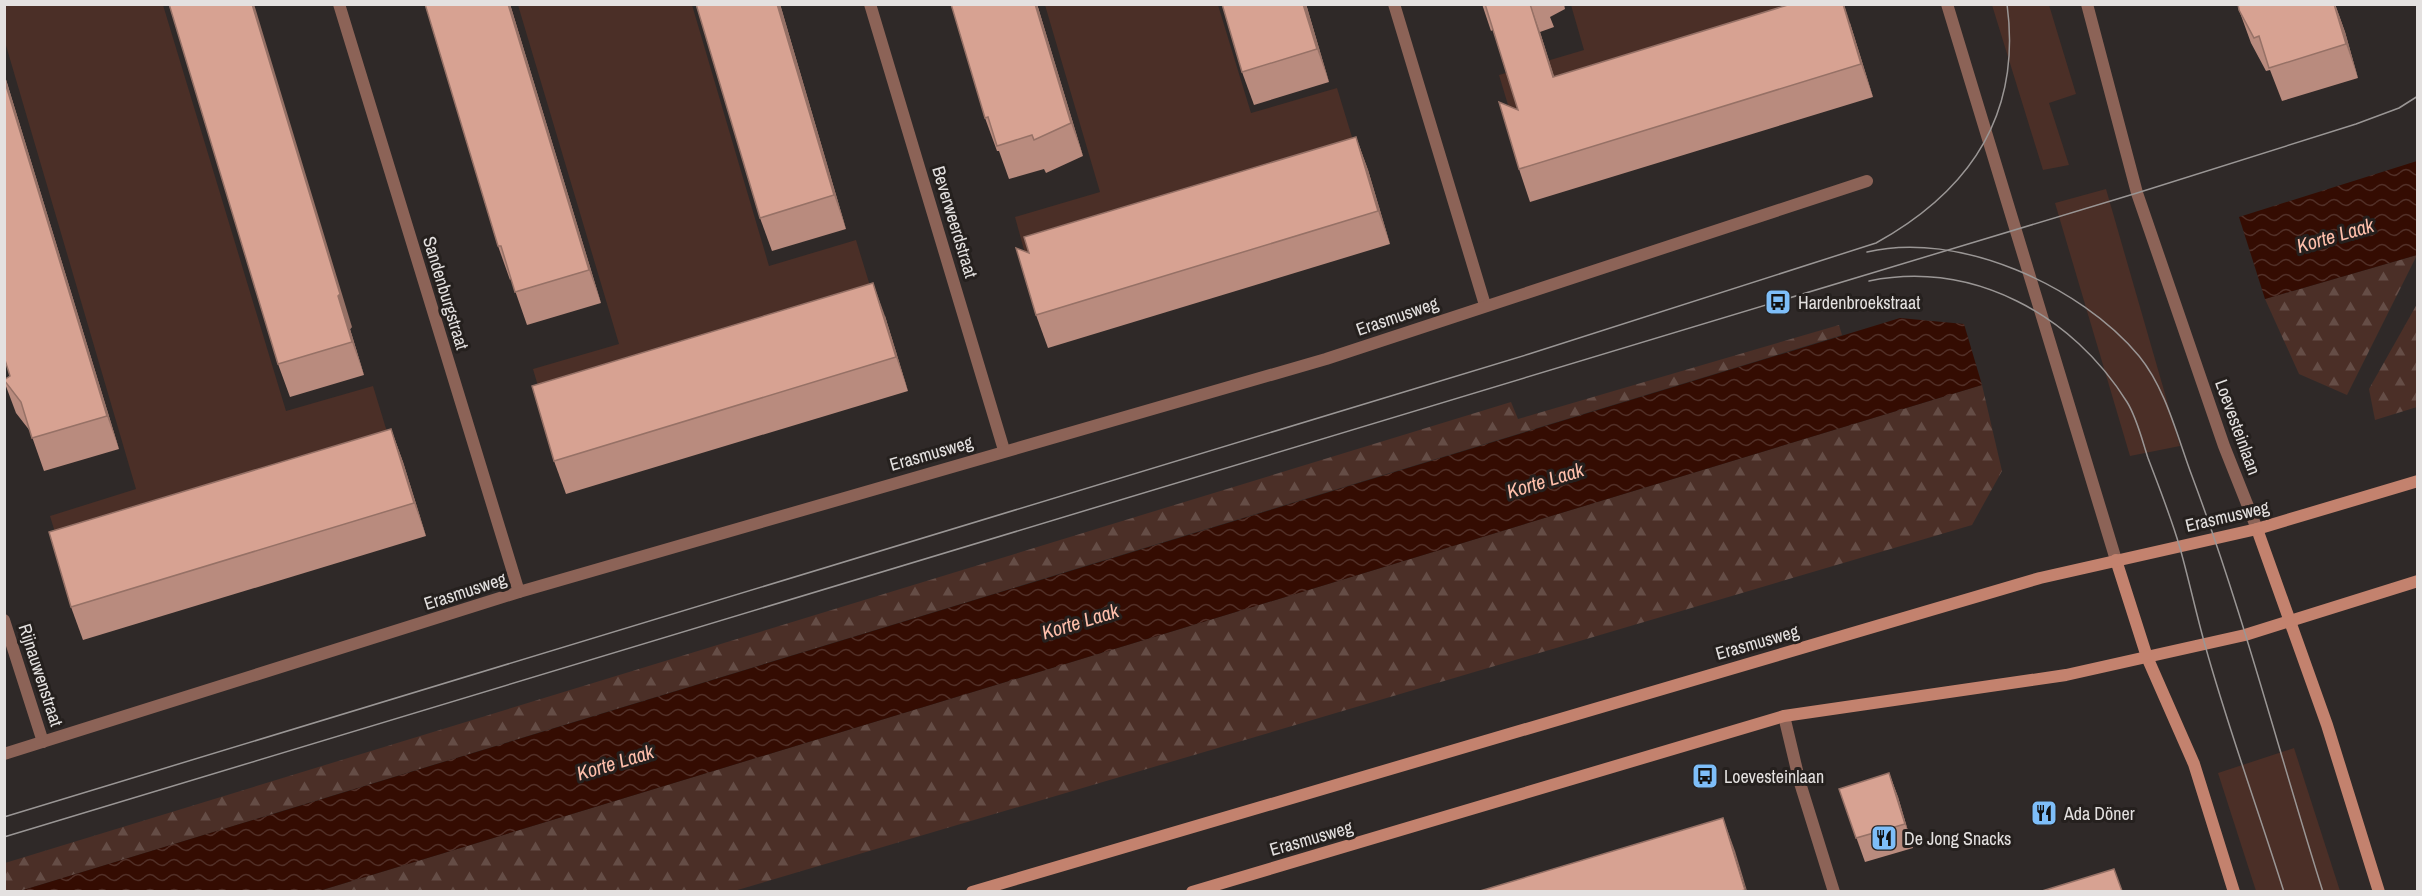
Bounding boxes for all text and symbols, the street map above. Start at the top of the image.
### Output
street label: Beverweerdstraat [926,163,984,281]
water label: Korte Laak [2293,211,2378,259]
street label: Sandenburgstraat [417,233,475,353]
bus stop icon: Hardenbroekstraat [1763,287,1793,317]
street label: Erasmusweg [1353,290,1442,342]
place label: Hardenbroekstraat [1798,290,1920,315]
street label: Loevesteinlaan [2209,376,2267,478]
street label: Erasmusweg [887,429,976,477]
water label: Korte Laak [1503,455,1588,505]
street label: Erasmusweg [2183,494,2272,538]
street label: Erasmusweg [421,566,510,616]
water label: Korte Laak [1038,596,1123,646]
street label: Erasmusweg [1713,618,1802,666]
street label: Rijnauwenstraat [13,620,69,730]
water label: Korte Laak [573,737,658,787]
bus stop icon: Loevesteinlaan [1690,761,1720,791]
place label: Loevesteinlaan [1724,764,1824,789]
restaurant icon: Ada Döner [2029,798,2059,828]
place label: Ada Döner [2063,801,2135,826]
street label: Erasmusweg [1267,814,1356,862]
restaurant icon: De Jong Snacks [1869,823,1899,853]
place label: De Jong Snacks [1904,826,2011,851]

